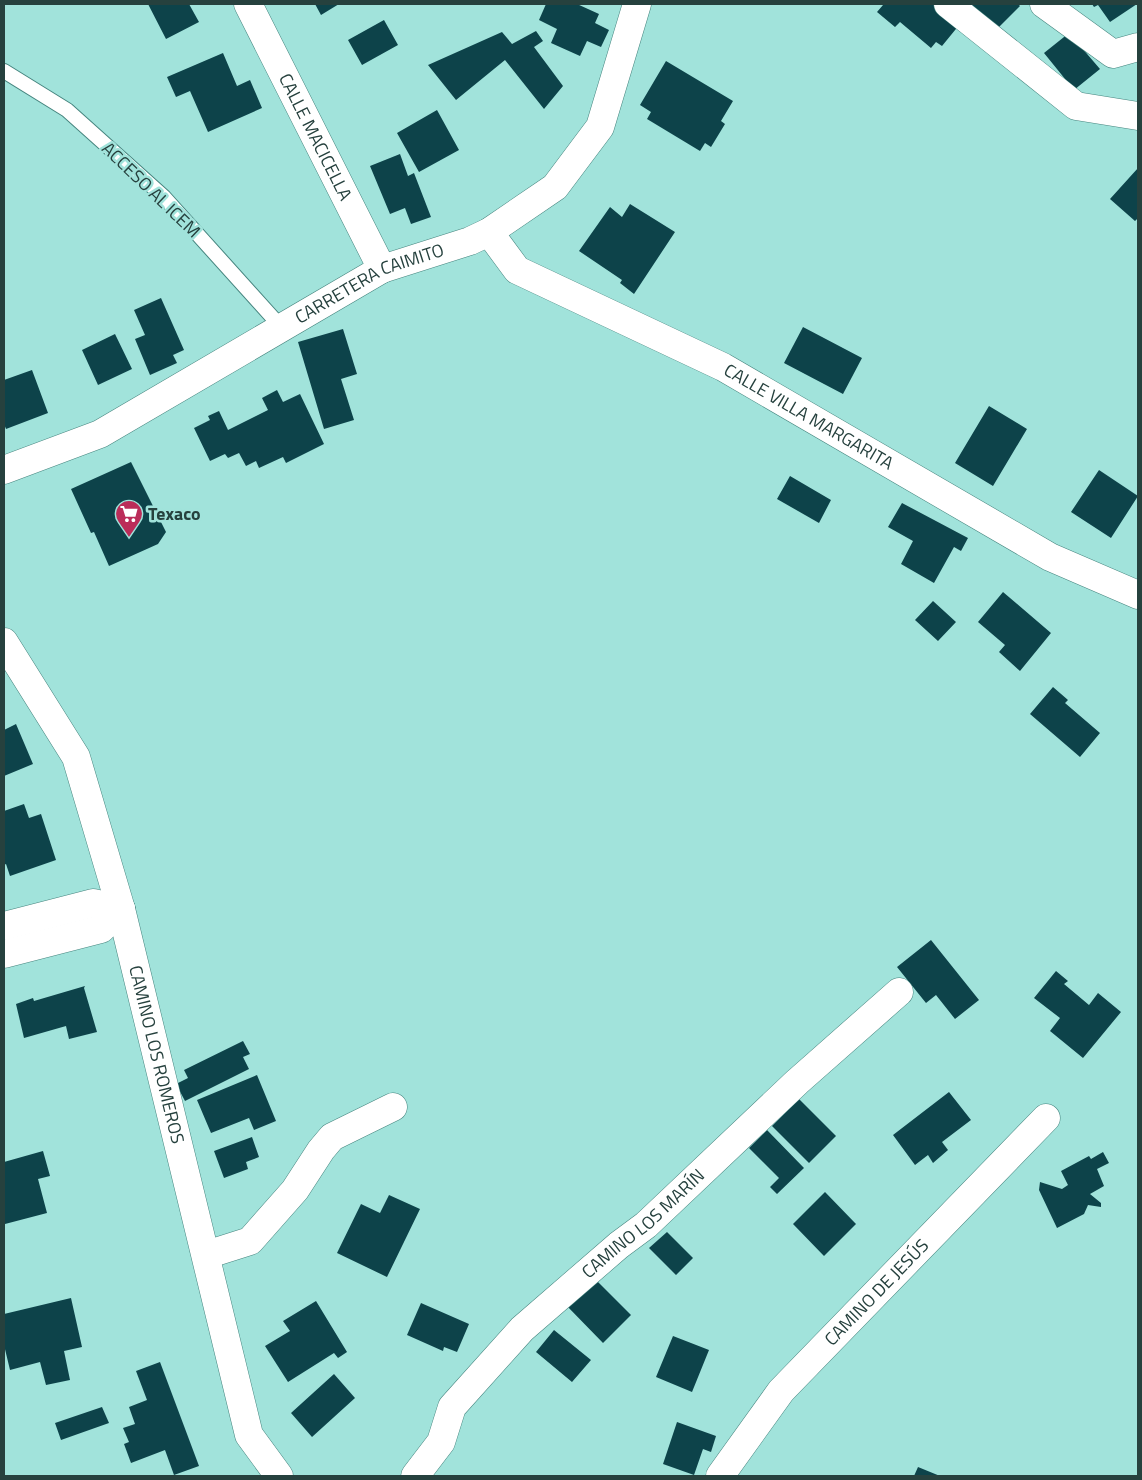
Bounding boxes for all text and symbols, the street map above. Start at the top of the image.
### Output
street label: CALLE MACICELLA [272,68,359,205]
street label: ACCESO AL ICEM [96,135,207,244]
street label: CARRETERA CAIMITO [290,236,447,330]
street label: CALLE VILLA MARGARITA [719,356,899,476]
supermarket icon: Texaco [114,499,144,538]
place label: Texaco [148,500,201,527]
street label: CAMINO LOS ROMEROS [122,962,192,1146]
street label: CAMINO LOS MARÍN [576,1162,711,1285]
street label: CAMINO DE JESÚS [818,1232,935,1352]

